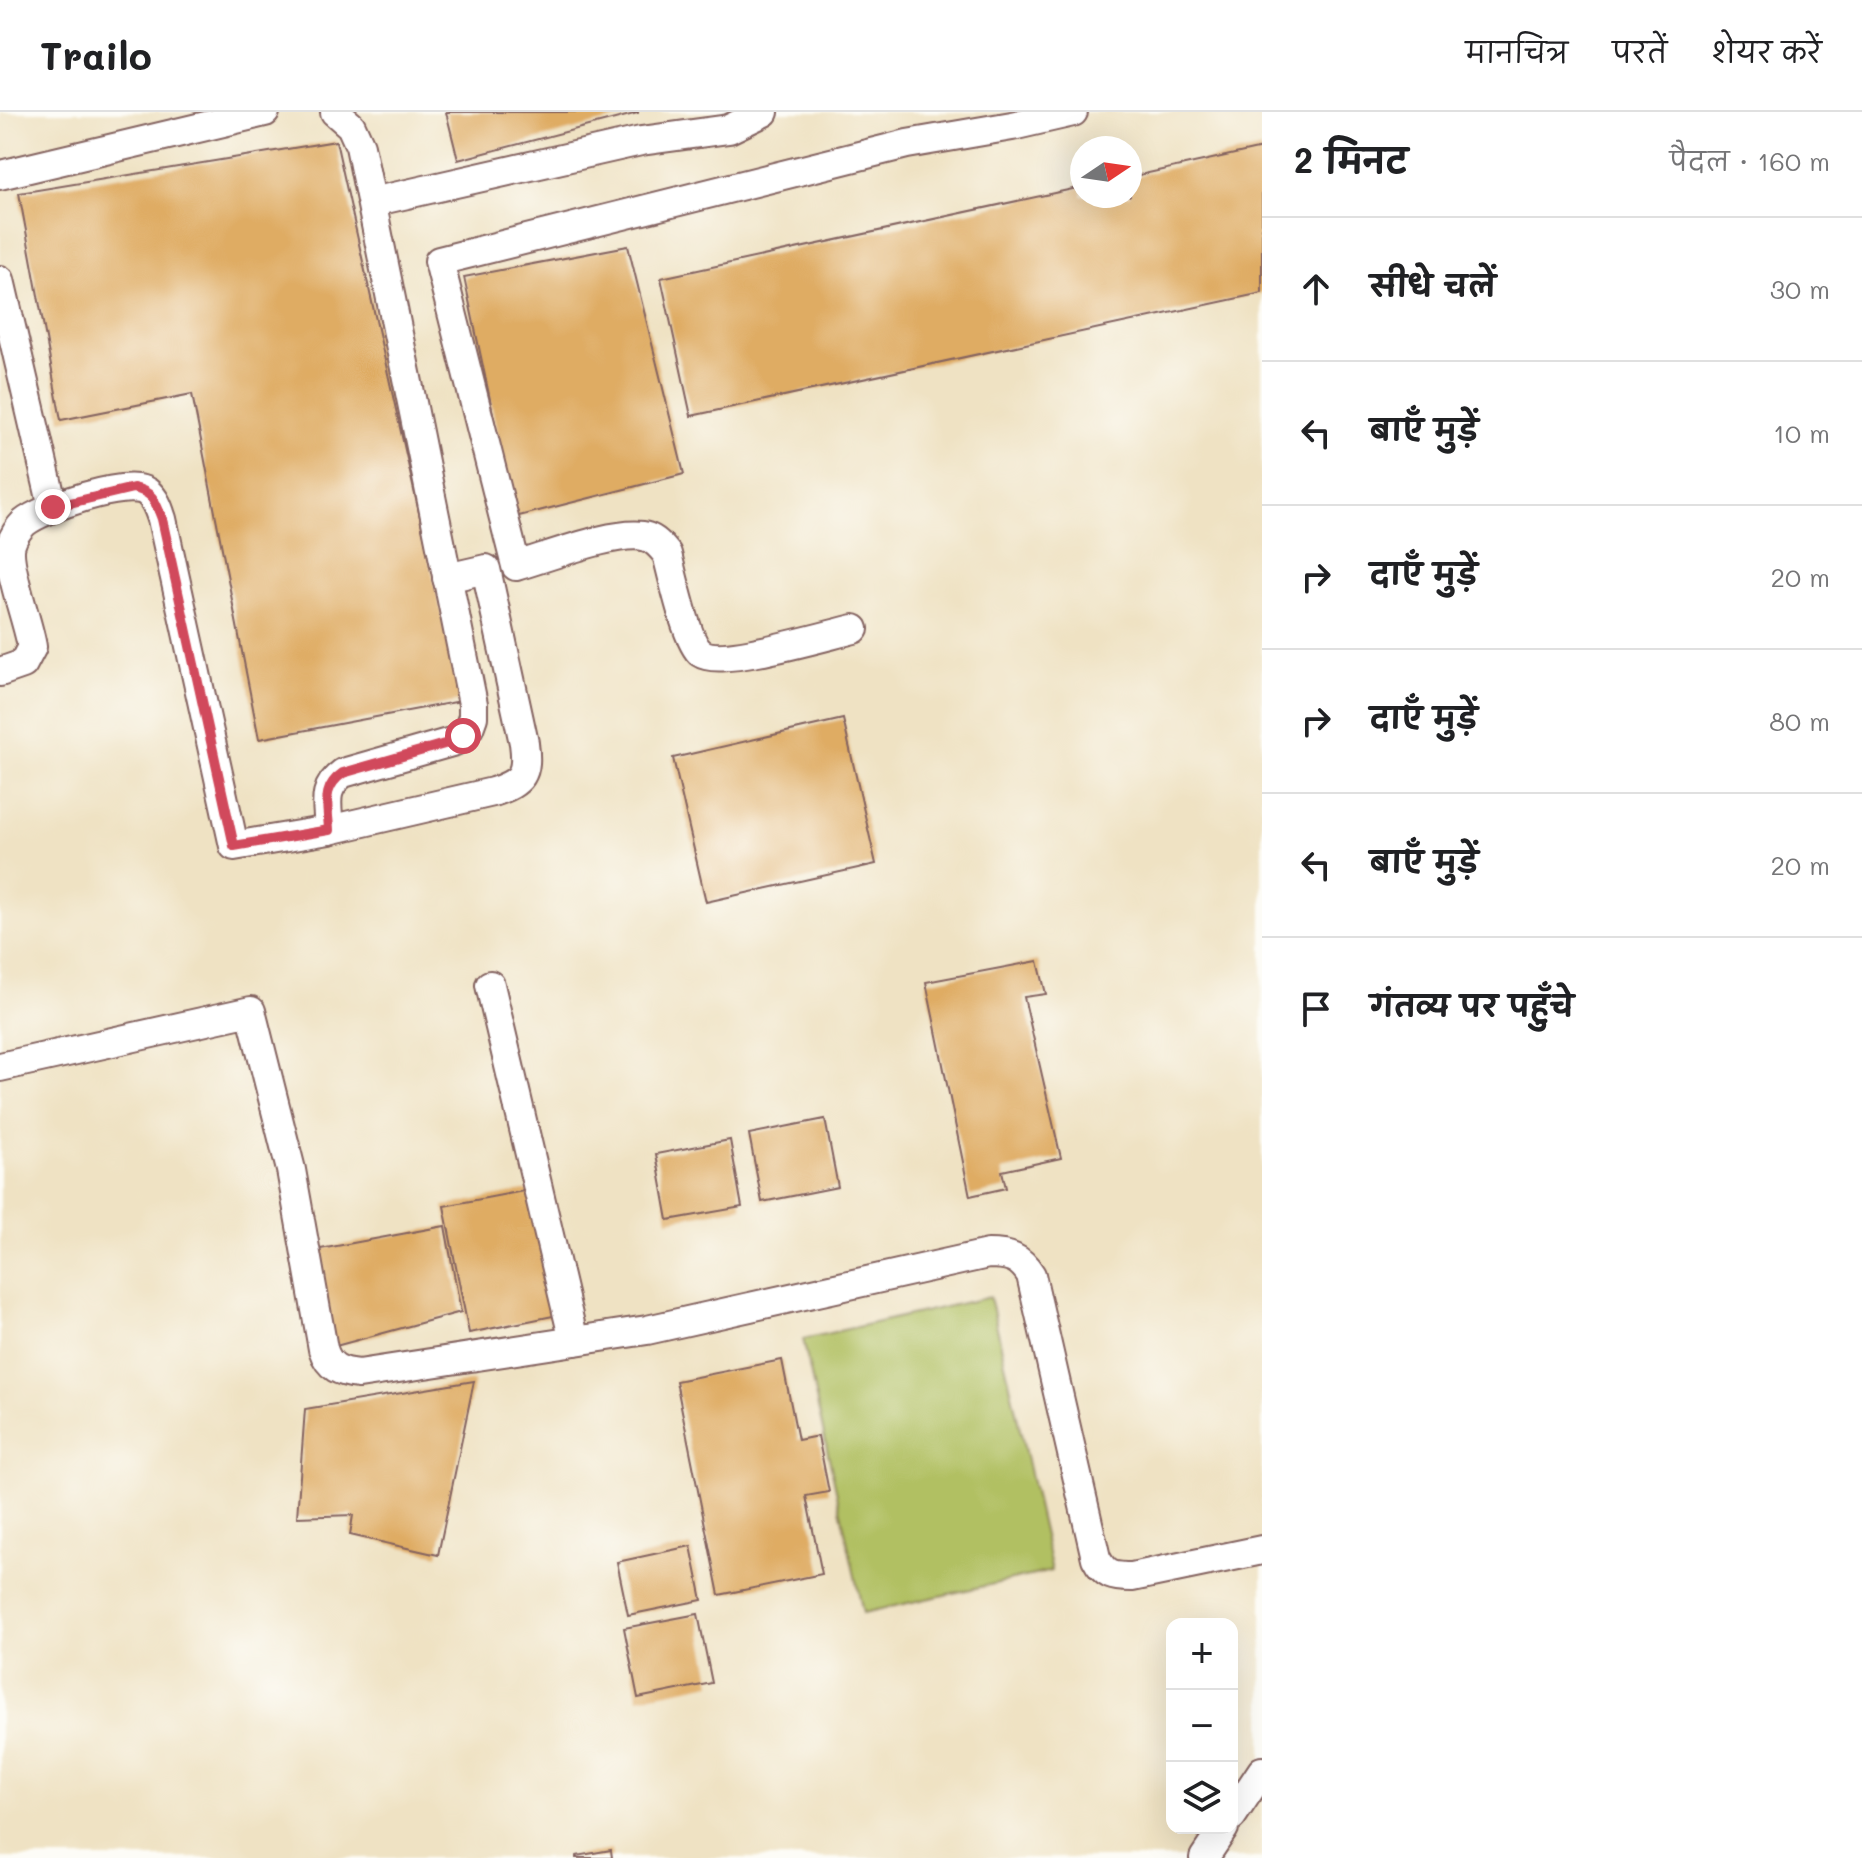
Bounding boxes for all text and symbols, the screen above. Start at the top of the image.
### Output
text: Trailo [40,30,152,80]
text: मानचित्र [1466,34,1568,70]
text: परतें [1612,34,1667,70]
text: शेयर करें [1711,34,1822,70]
north arrow [1070,136,1142,208]
text: 2 मिनट [1294,137,1408,182]
text: पैदल · 160 m [1669,144,1830,178]
text: सीधे चलें [1370,265,1496,305]
icon: ahead [1294,267,1338,311]
text: 30 m [1770,272,1830,306]
text: बाएँ मुड़ें [1370,409,1478,449]
icon: left [1294,411,1338,455]
text: 10 m [1773,416,1830,450]
route end [35,489,71,525]
text: दाएँ मुड़ें [1370,553,1478,593]
icon: right [1294,555,1338,599]
text: 20 m [1770,560,1830,594]
text: दाएँ मुड़ें [1370,697,1478,737]
icon: right [1294,699,1338,743]
text: 80 m [1769,704,1830,738]
route start [445,718,481,754]
text: बाएँ मुड़ें [1370,841,1478,881]
icon: left [1294,843,1338,887]
text: 20 m [1770,848,1830,882]
text: गंतव्य पर पहुँचे [1370,985,1574,1025]
icon: arrive [1294,987,1338,1031]
map controls [1166,1618,1238,1834]
button: + [1166,1618,1238,1690]
button: − [1166,1690,1238,1762]
button: layers [1166,1762,1238,1834]

